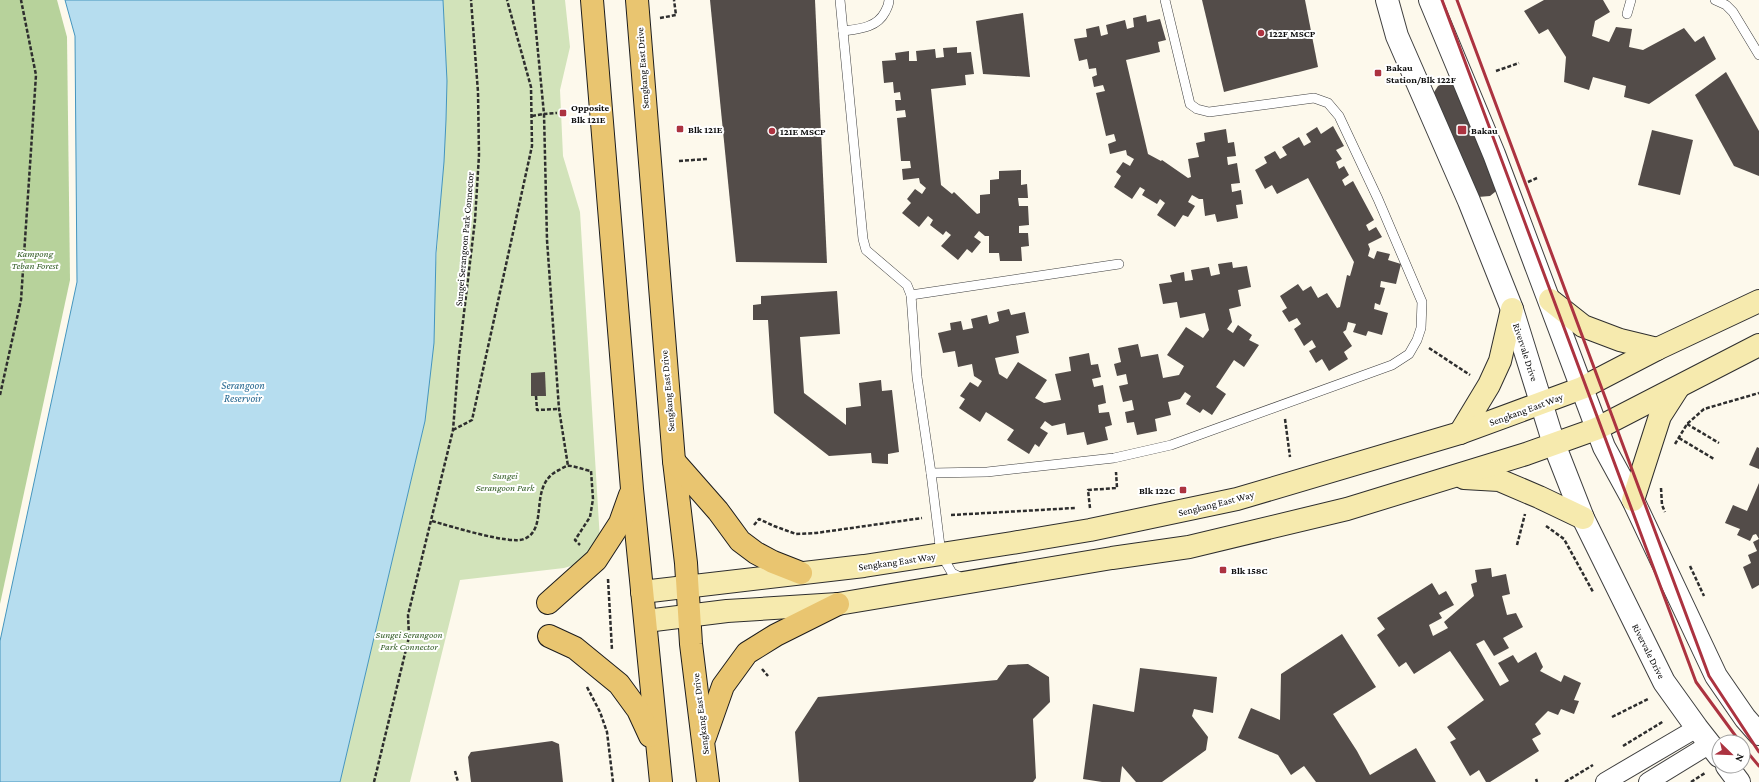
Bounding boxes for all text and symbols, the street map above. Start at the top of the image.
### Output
street label: Sengkang East Drive [634,26,651,109]
marker: 122F MSCP [1256,28,1266,38]
place label: 122F MSCP [1269,28,1316,39]
place label: Bakau Station/Blk 122F [1386,62,1457,85]
marker: Bakau Station/Blk 122F [1373,68,1383,78]
place label: Opposite Blk 121E [571,102,610,125]
marker: Opposite Blk 121E [558,108,568,118]
marker: Blk 121E [675,124,685,134]
place label: Blk 121E [688,124,723,135]
marker: Bakau [1456,124,1468,136]
place label: Bakau [1471,125,1498,136]
marker: 121E MSCP [767,126,777,136]
place label: 121E MSCP [780,126,826,137]
street label: Sungei Serangoon Park Connector [453,171,476,307]
park label: Kampong Teban Forest [11,248,60,271]
street label: Rivervale Drive [1511,322,1540,383]
street label: Sengkang East Drive [658,349,677,432]
water label: Serangoon Reservoir [221,379,265,404]
street label: Sengkang East Way [1488,391,1565,428]
park label: Sungei Serangoon Park [476,470,535,493]
place label: Blk 122C [1139,485,1175,496]
marker: Blk 122C [1178,485,1188,495]
street label: Sengkang East Way [1177,489,1256,518]
street label: Sengkang East Way [858,551,937,572]
marker: Blk 158C [1218,565,1228,575]
place label: Blk 158C [1231,565,1268,576]
street label: Rivervale Drive [1630,622,1667,681]
park label: Sungei Serangoon Park Connector [376,629,442,652]
street label: Sengkang East Drive [690,672,711,755]
north arrow [1711,734,1751,774]
text: N [1733,752,1747,764]

